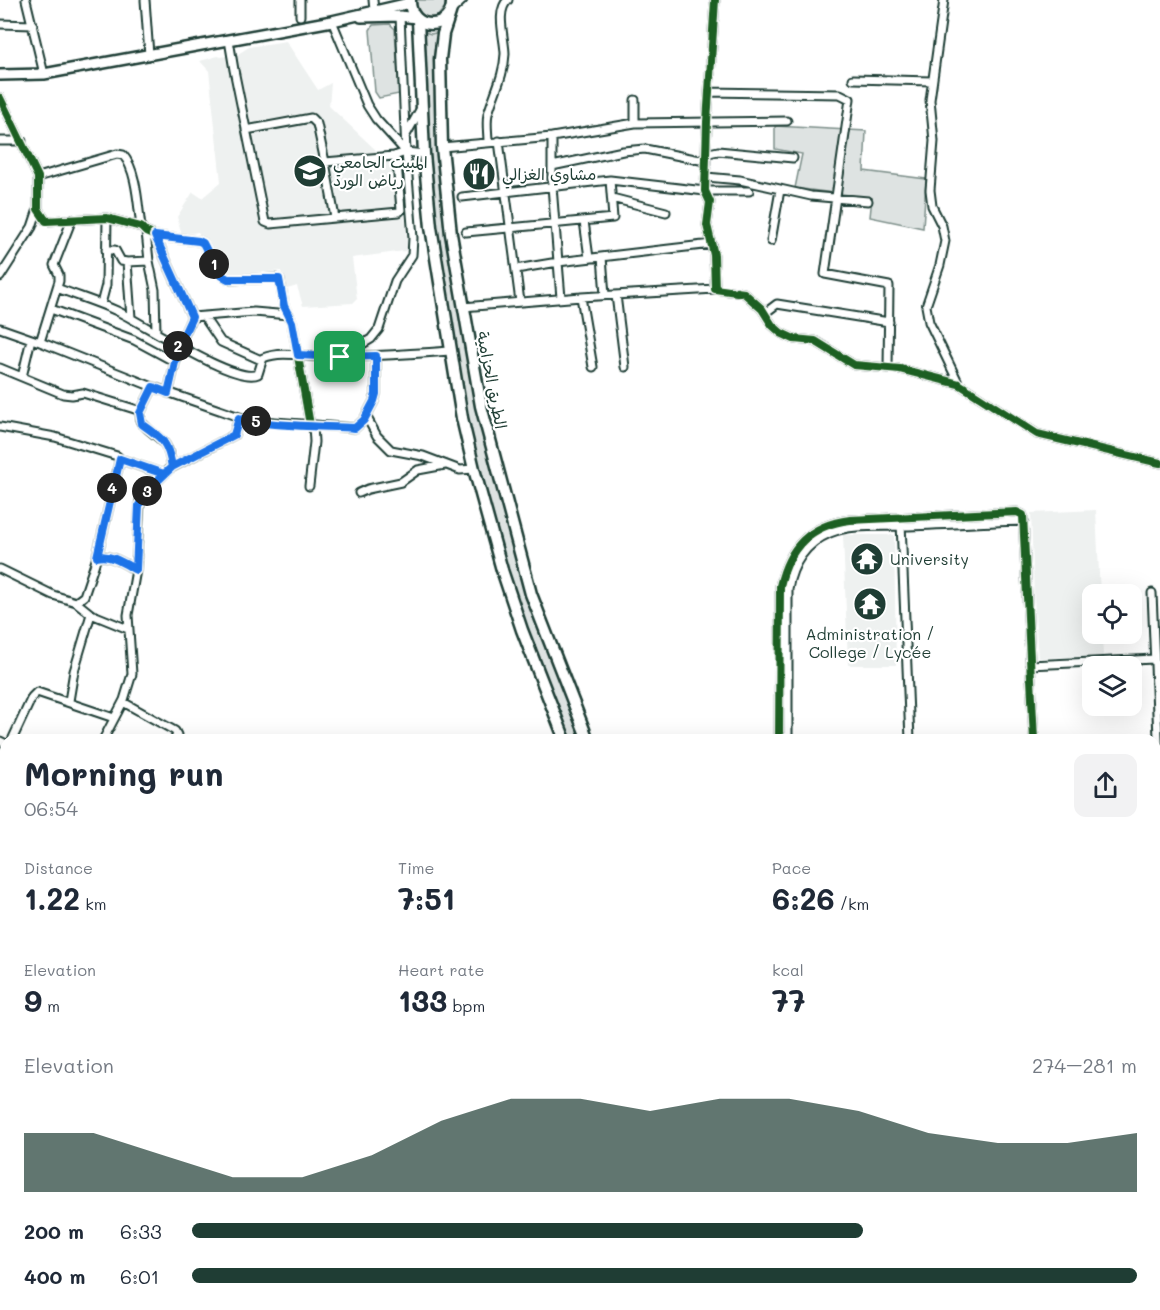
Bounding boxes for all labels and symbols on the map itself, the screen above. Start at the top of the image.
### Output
place label: المبيت الجامعي رياض الورد [333,151,428,191]
school or university icon: المبيت الجامعي رياض الورد [292,153,328,189]
restaurant icon: مشاوي الغزالي [461,156,497,192]
place label: مشاوي الغزالي [502,163,596,189]
pin: 1 [199,249,229,279]
street label: الطريق الحزامية [473,329,512,431]
pin: 2 [163,331,193,361]
pin [314,331,365,382]
pin: 5 [241,406,271,436]
pin: 4 [97,473,127,503]
pin: 3 [132,476,162,506]
temple icon: University [849,541,885,577]
place label: University [890,548,969,569]
temple icon: Administration / College / Lycée [852,586,888,622]
place label: Administration / College / Lycée [805,623,935,662]

